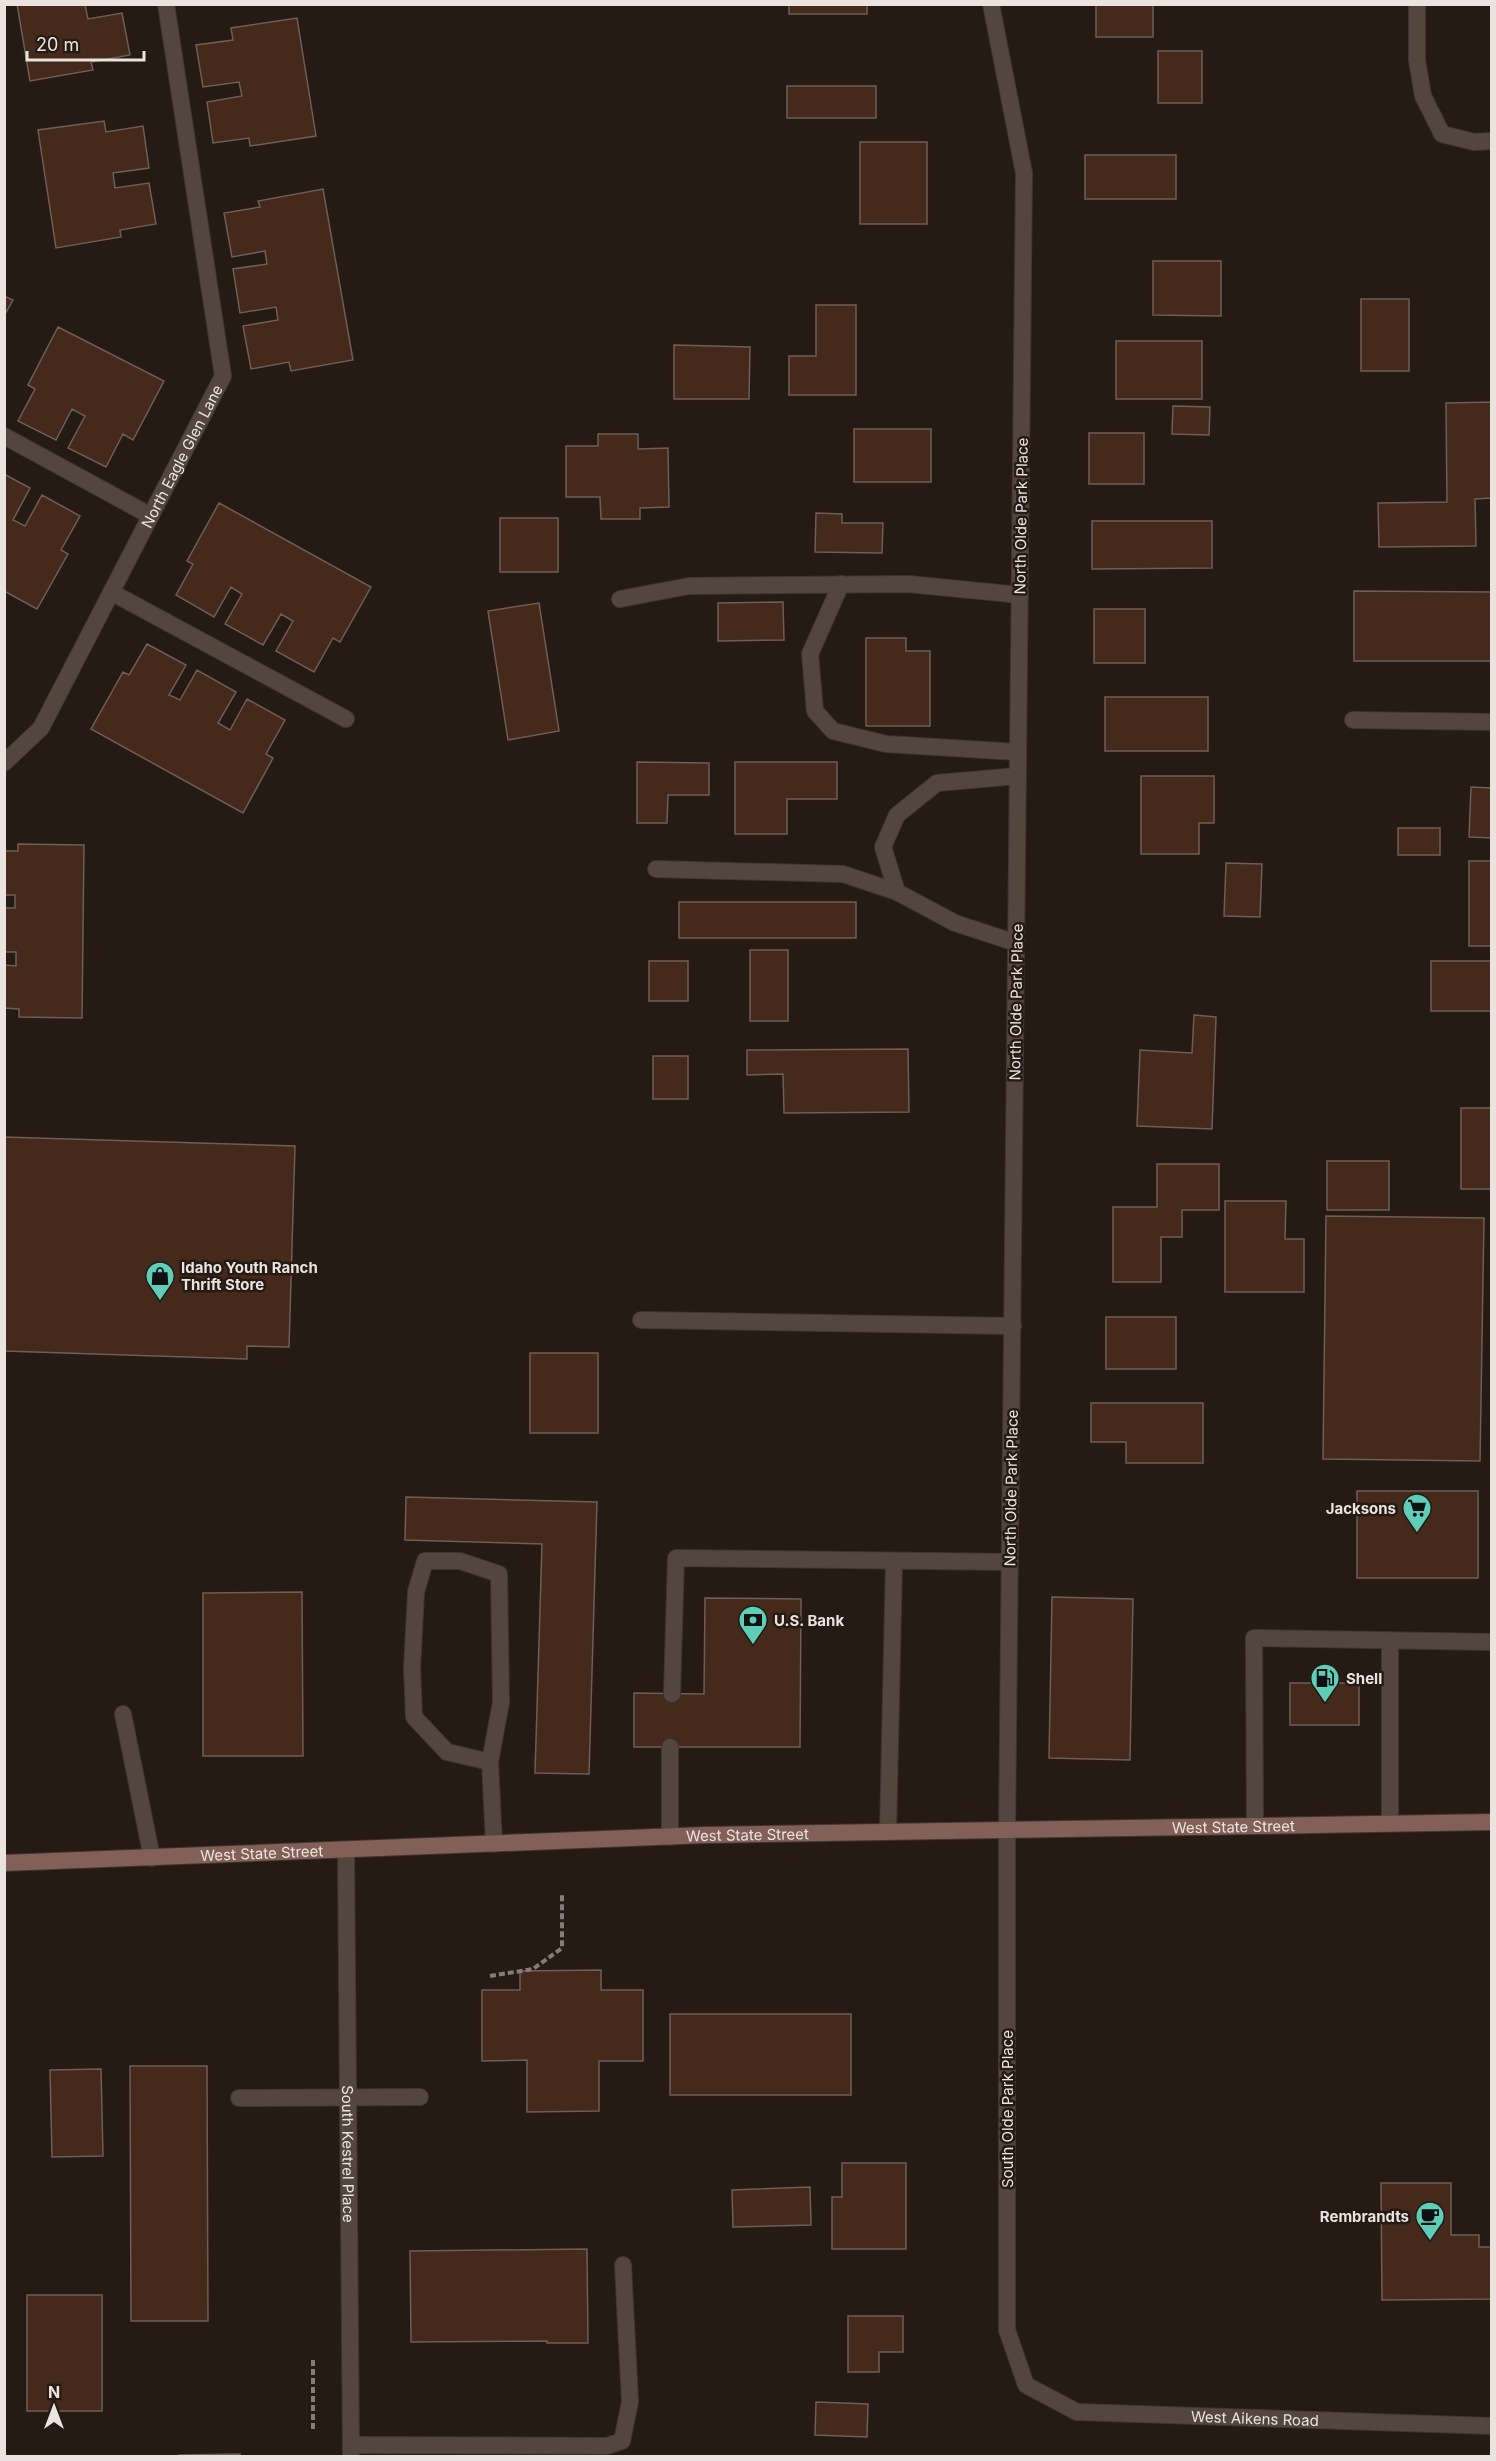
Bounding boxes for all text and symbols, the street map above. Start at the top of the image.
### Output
scale bar [27,24,144,62]
text: 20 m [36,34,79,55]
street label: North Eagle Glen Lane [137,381,226,531]
street label: North Olde Park Place [1010,437,1032,595]
street label: North Olde Park Place [1005,923,1027,1081]
place label: Idaho Youth Ranch Thrift Store [181,1258,318,1294]
shop icon: Idaho Youth Ranch Thrift Store [144,1260,176,1302]
street label: North Olde Park Place [1000,1409,1022,1567]
supermarket icon: Jacksons [1401,1492,1433,1534]
place label: Jacksons [1326,1499,1396,1518]
bank icon: U.S. Bank [737,1604,769,1646]
place label: U.S. Bank [774,1611,844,1630]
fuel station icon: Shell [1309,1662,1341,1704]
place label: Shell [1346,1669,1382,1688]
street label: West State Street [1172,1816,1295,1837]
street label: West State Street [686,1824,809,1845]
street label: West State Street [200,1841,324,1865]
street label: South Olde Park Place [998,2030,1017,2188]
street label: South Kestrel Place [338,2085,359,2223]
cafe icon: Rembrandts [1414,2200,1446,2242]
place label: Rembrandts [1320,2207,1409,2226]
north arrow [24,2377,84,2437]
text: N [48,2382,60,2402]
street label: West Aikens Road [1191,2406,1319,2430]

